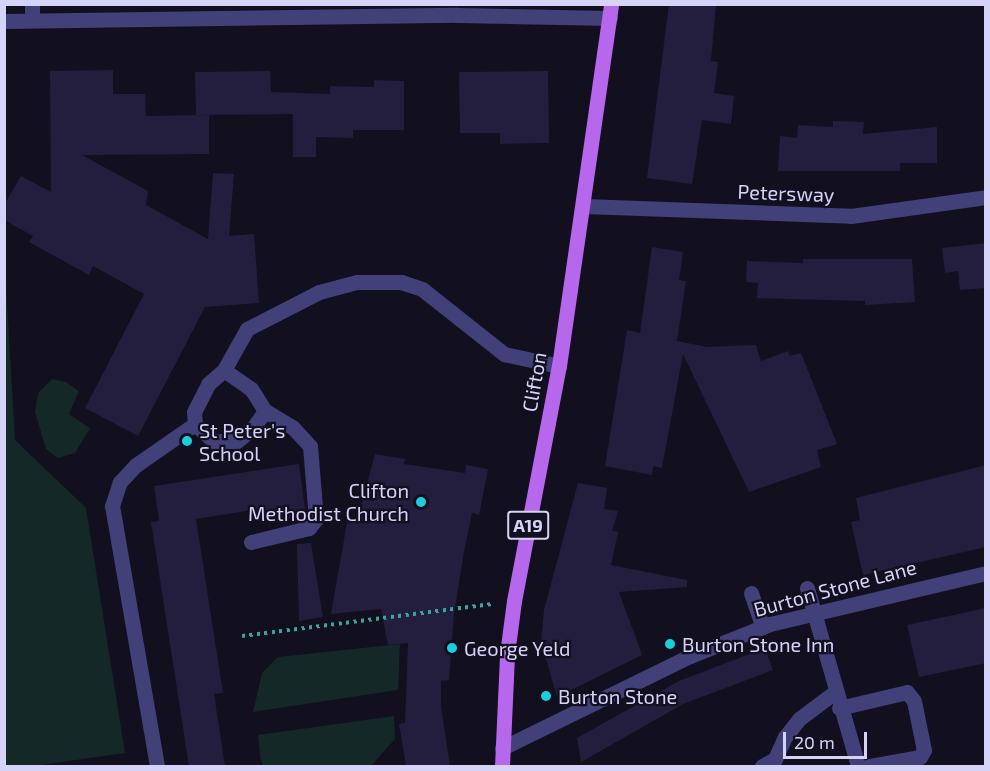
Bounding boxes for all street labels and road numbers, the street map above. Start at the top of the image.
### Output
street label: Petersway [737,179,835,207]
street label: Clifton [517,350,551,414]
road number: A19 [507,510,549,540]
street label: Burton Stone Lane [751,555,919,621]

